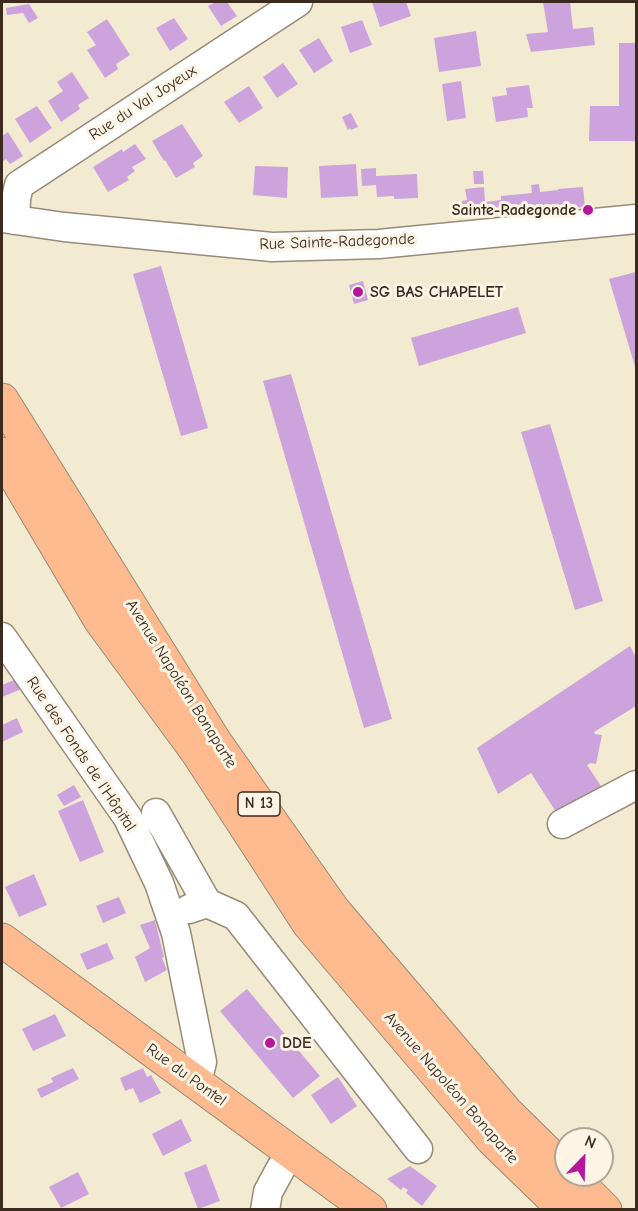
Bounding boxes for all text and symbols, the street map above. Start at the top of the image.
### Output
street label: Rue du Val Joyeux [86,61,200,145]
place label: Sainte-Radegonde [452,200,576,220]
marker: Sainte-Radegonde [581,203,595,217]
street label: Rue Sainte-Radegonde [259,230,415,254]
place label: SG BAS CHAPELET [370,282,503,302]
marker: SG BAS CHAPELET [351,285,365,299]
street label: Avenue Napoléon Bonaparte [121,596,241,772]
street label: Rue des Fonds de l'Hôpital [22,673,140,835]
road number: N 13 [238,792,280,816]
street label: Avenue Napoléon Bonaparte [380,1008,522,1168]
place label: DDE [282,1033,311,1053]
marker: DDE [263,1036,277,1050]
street label: Rue du Pontel [142,1040,230,1110]
north arrow [554,1127,614,1187]
text: N [582,1132,599,1153]

